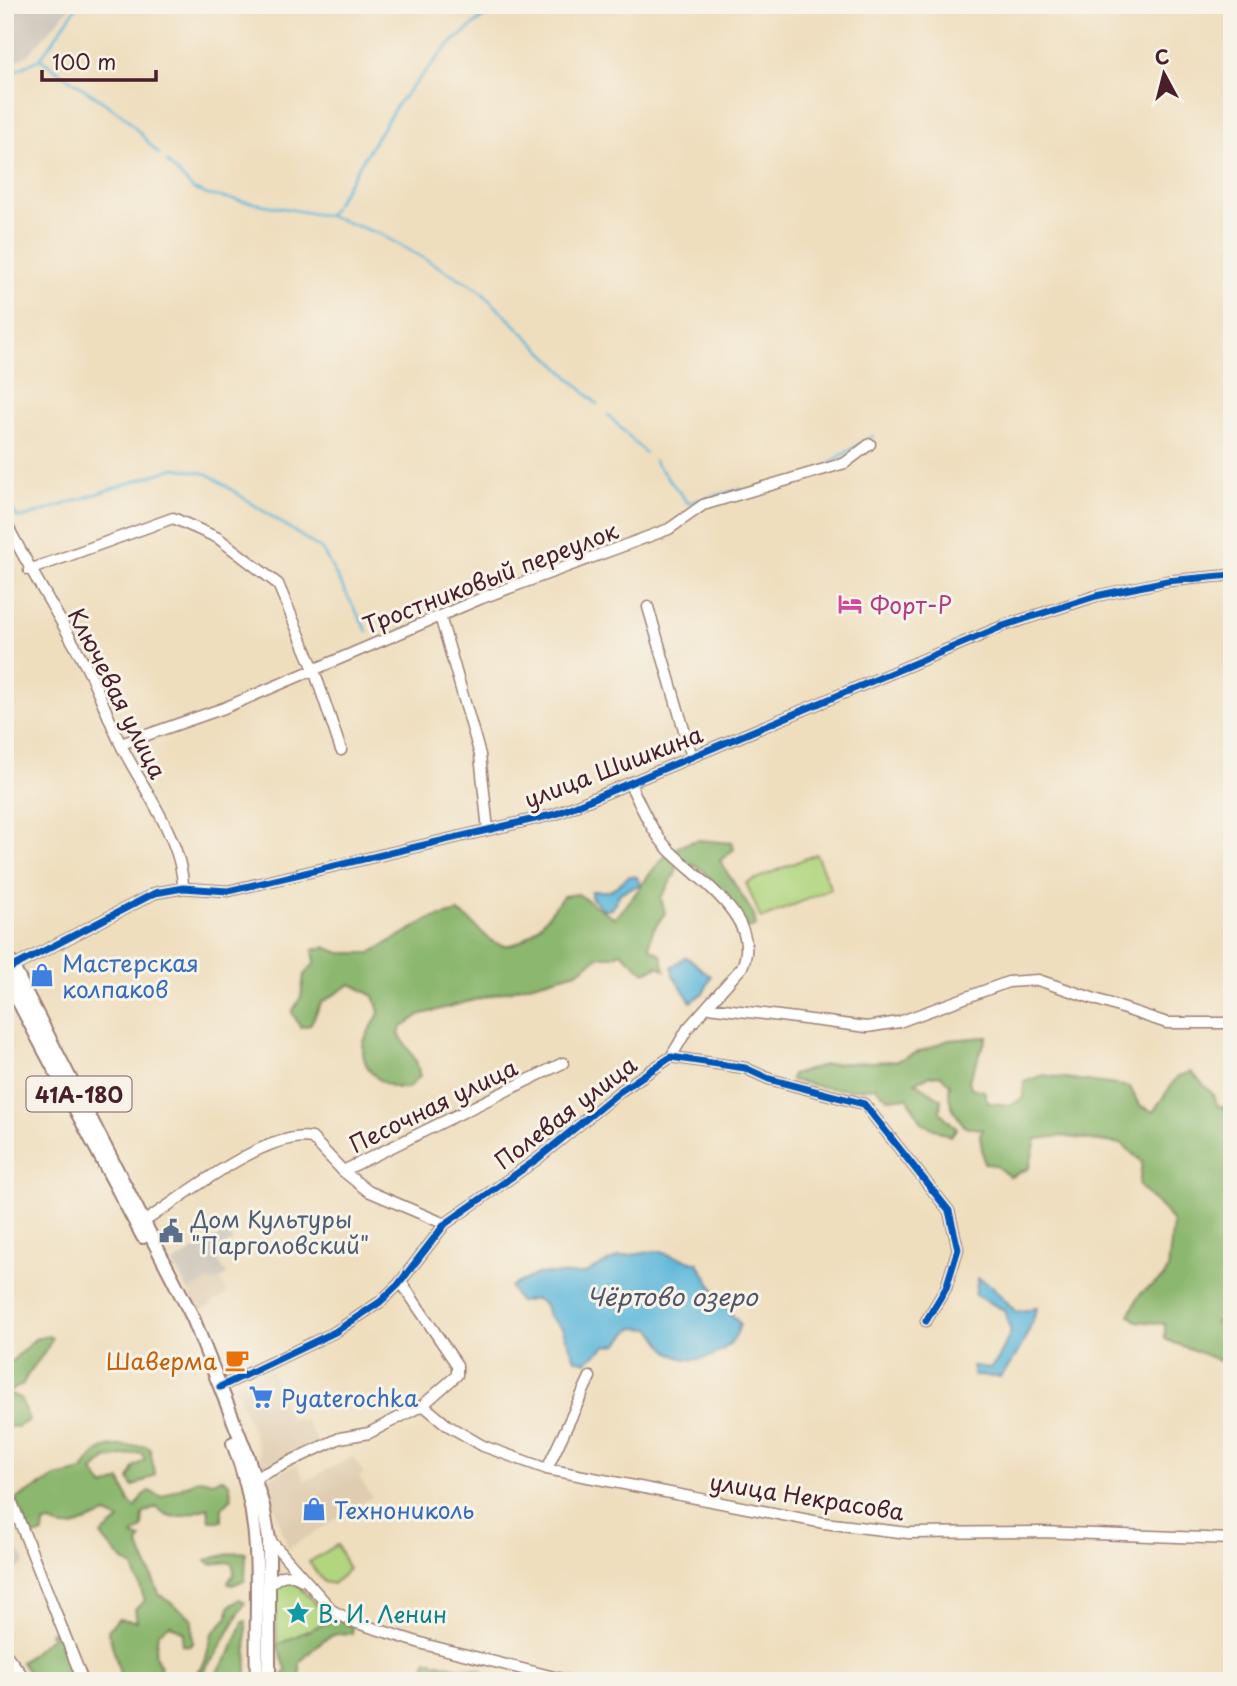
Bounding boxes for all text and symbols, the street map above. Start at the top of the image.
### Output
scale bar [42,38,156,82]
north arrow [1128,38,1198,108]
text: С [1153,41,1171,71]
text: 100 m [52,45,116,77]
street label: Тростниковый переулок [357,512,623,642]
place label: Форт-Р [870,587,952,622]
hotel icon: Форт-Р [836,590,864,618]
street label: Ключевая улица [60,602,176,785]
street label: улица Шишкина [519,716,708,816]
place label: Мастерская колпаков [62,945,199,1006]
shop icon: Мастерская колпаков [28,961,56,989]
street label: Полевая улица [486,1046,644,1177]
street label: Песочная улица [343,1049,523,1161]
road number: 41А-180 [27,1076,132,1112]
place label: Дом Культуры "Парголовский" [190,1201,369,1262]
public building icon: Дом Культуры "Парголовский" [157,1217,185,1245]
water label: Чёртово озеро [586,1278,759,1314]
place label: Шаверма [106,1343,217,1378]
cafe icon: Шаверма [223,1346,251,1374]
place label: Pyaterochka [281,1380,419,1415]
supermarket icon: Pyaterochka [247,1383,275,1411]
street label: улица Некрасова [707,1463,908,1529]
place label: Технониколь [334,1492,474,1527]
shop icon: Технониколь [300,1495,328,1523]
place label: В. И. Ленин [318,1596,447,1631]
place icon: В. И. Ленин [284,1599,312,1627]

